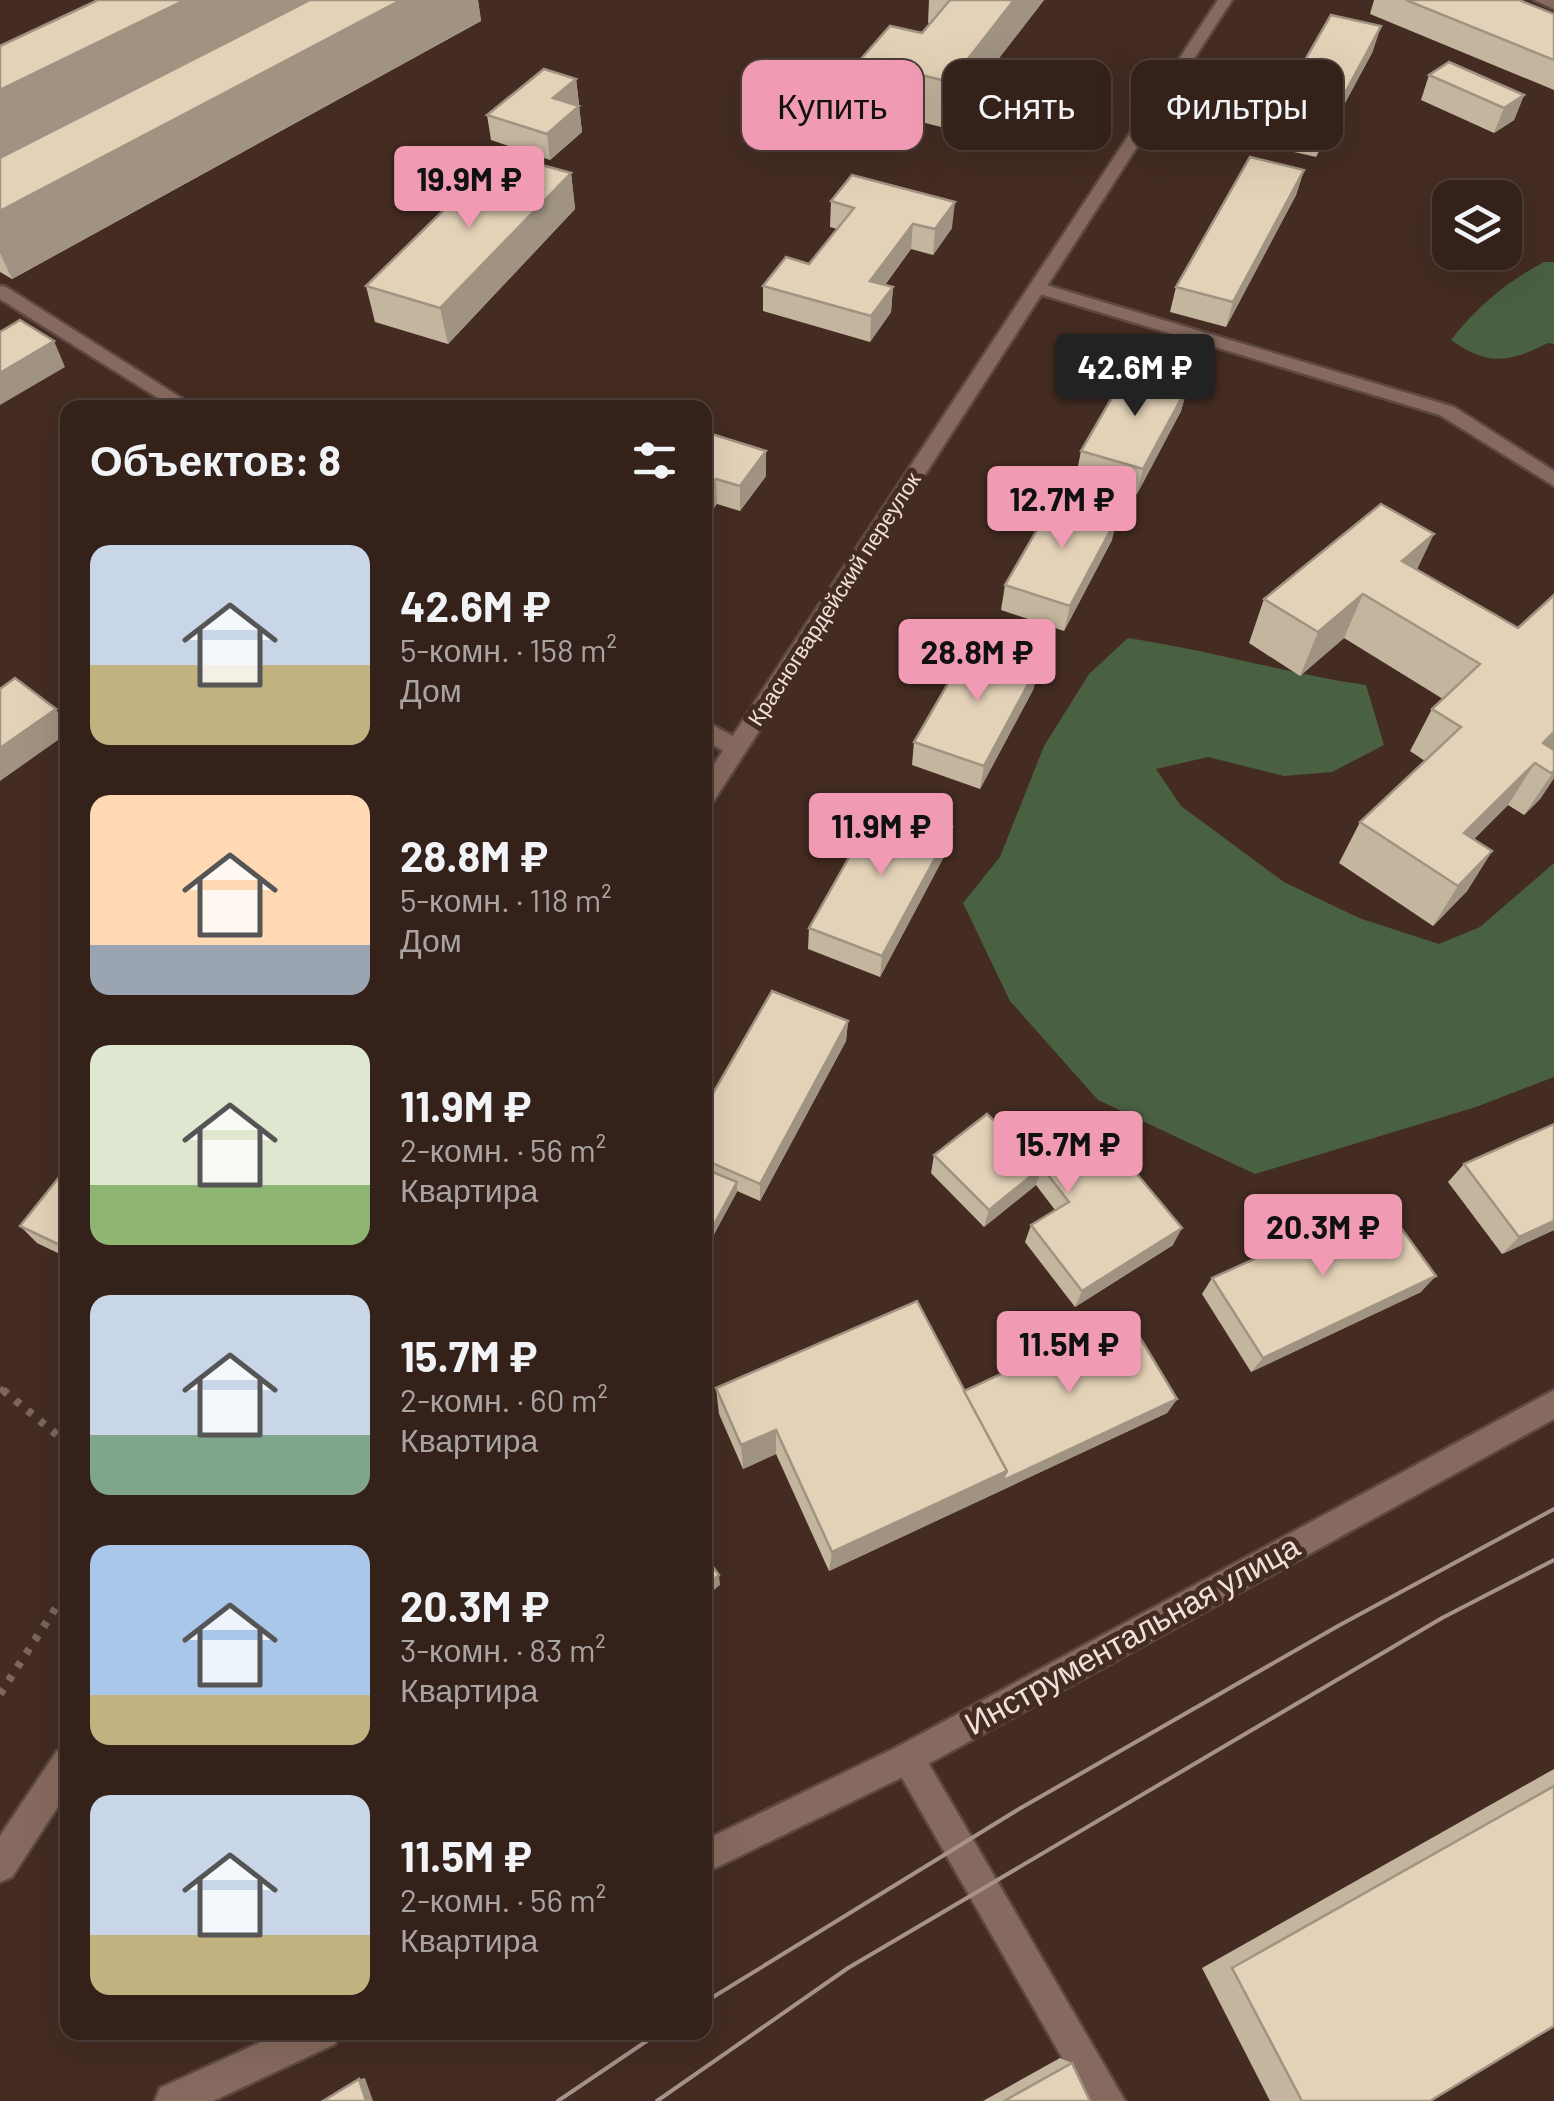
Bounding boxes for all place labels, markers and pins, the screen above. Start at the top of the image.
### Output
pin: 19.9M ₽ [377,146,561,231]
pin: 42.6M ₽ [1043,334,1227,419]
pin: 12.7M ₽ [970,466,1154,551]
pin: 28.8M ₽ [885,619,1069,704]
pin: 11.9M ₽ [789,793,973,878]
pin: 15.7M ₽ [976,1111,1160,1196]
pin: 20.3M ₽ [1231,1194,1415,1279]
pin: 11.5M ₽ [977,1311,1161,1396]

